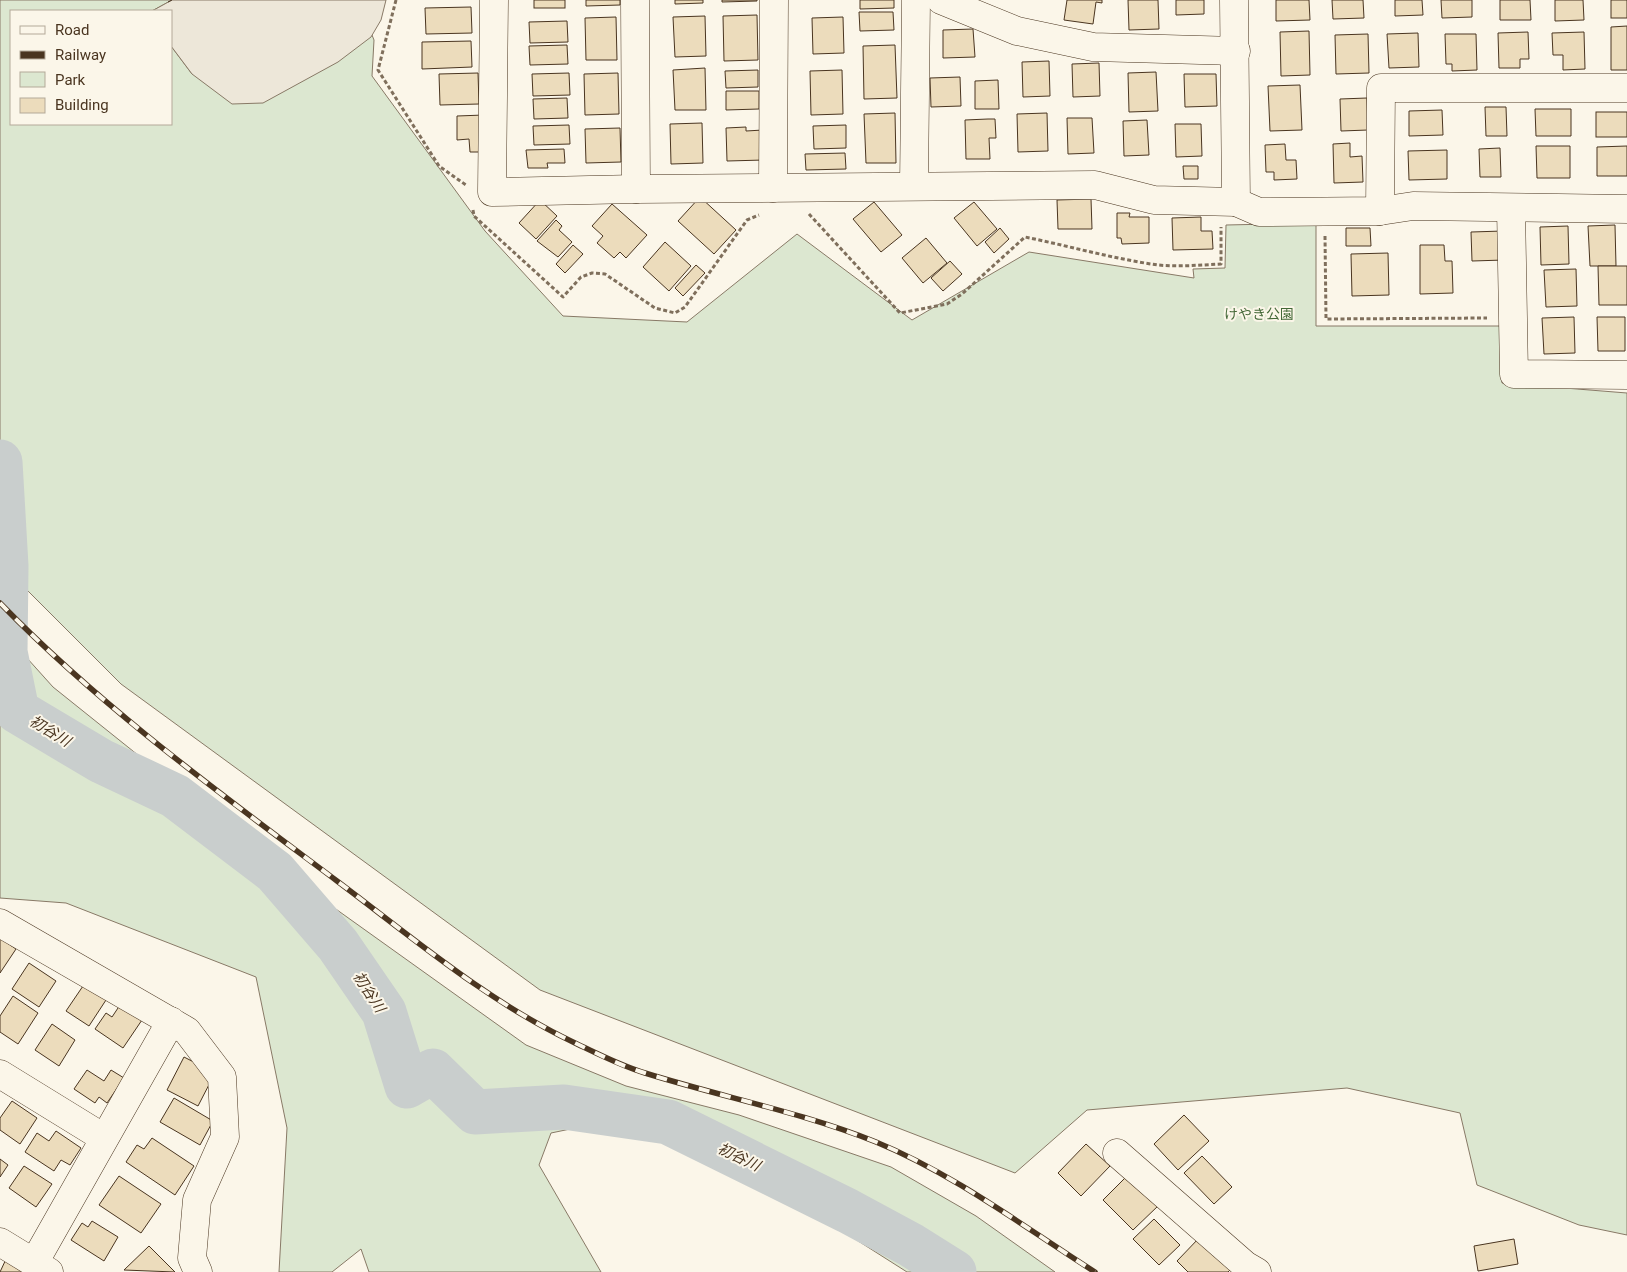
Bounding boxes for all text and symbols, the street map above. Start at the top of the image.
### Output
legend [10,10,172,125]
text: Road [55,21,89,39]
text: Railway [55,46,106,64]
text: Park [55,71,86,89]
text: Building [55,96,109,114]
park label: けやき公園 [1224,306,1294,322]
water label: 初谷川 [26,712,76,751]
water label: 初谷川 [349,968,390,1017]
water label: 初谷川 [715,1139,765,1176]

